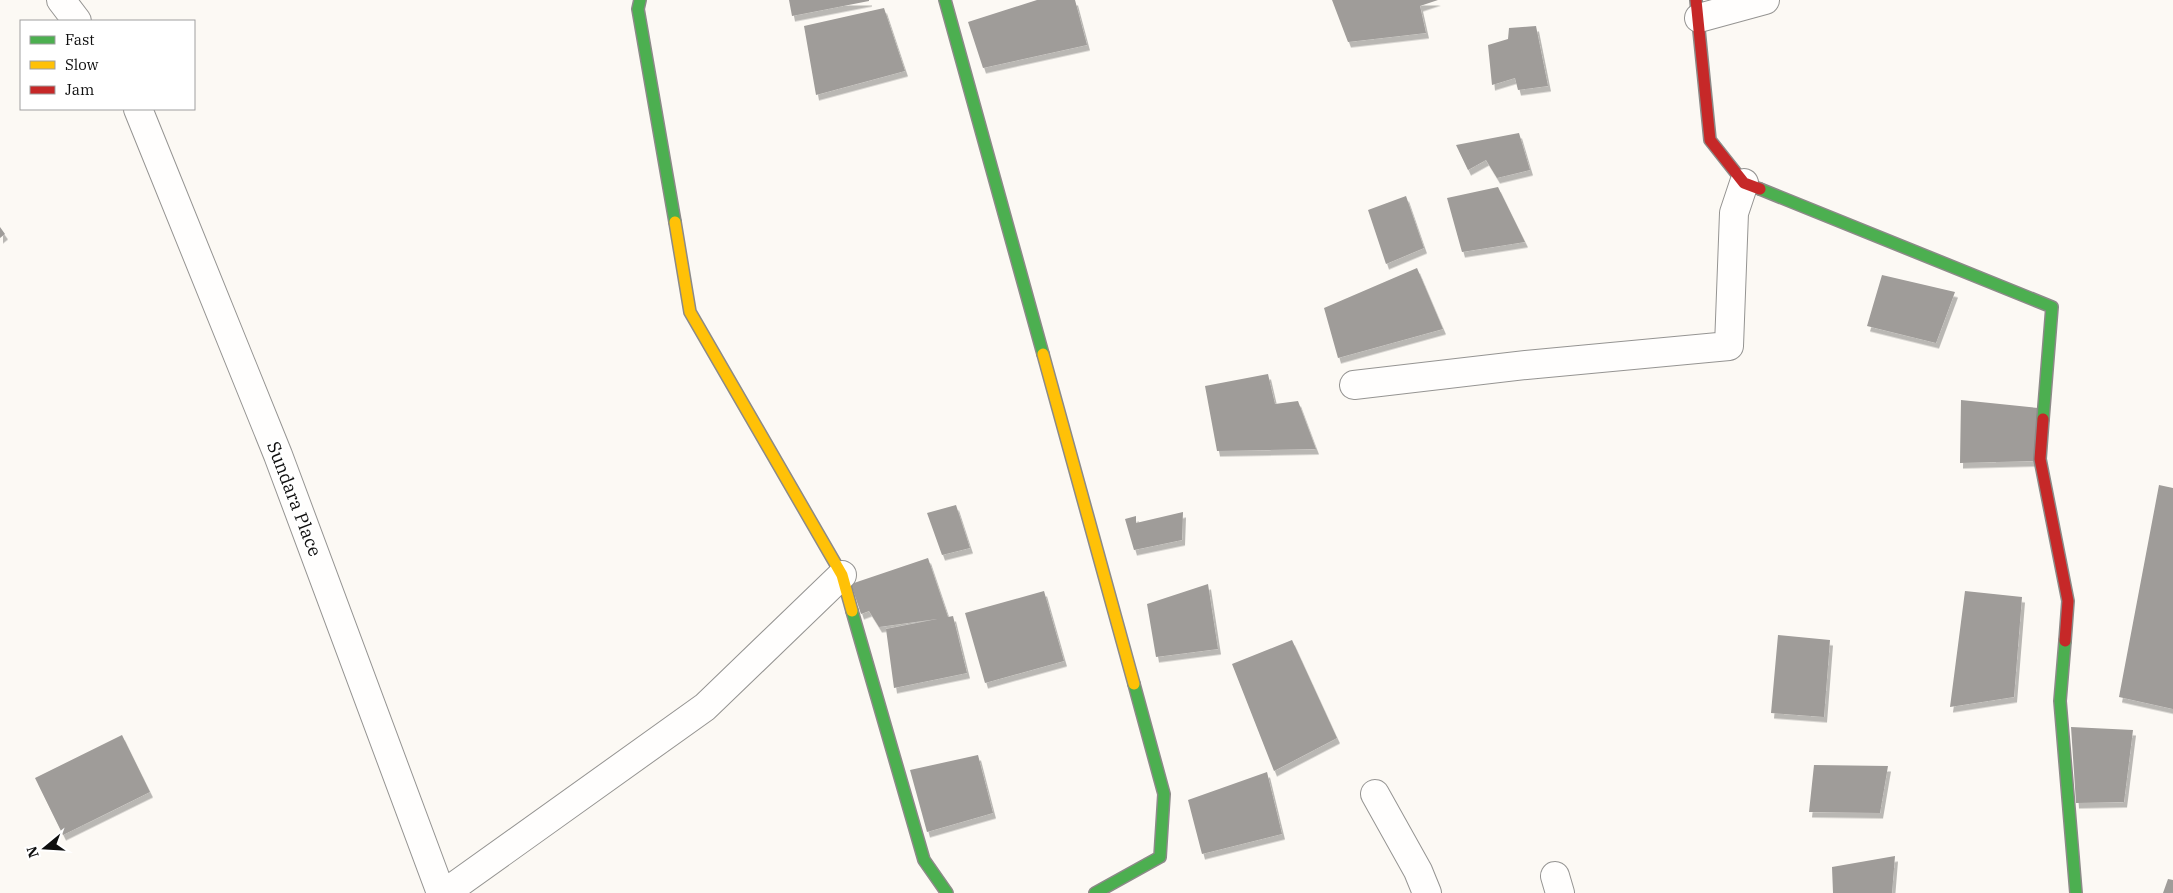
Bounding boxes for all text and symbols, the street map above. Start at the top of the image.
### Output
legend [20,20,195,110]
text: Fast [65,30,95,49]
text: Slow [65,55,99,74]
text: Jam [65,80,94,99]
street label: Sundara Place [262,438,327,560]
north arrow [20,823,70,873]
text: N [22,844,43,860]

